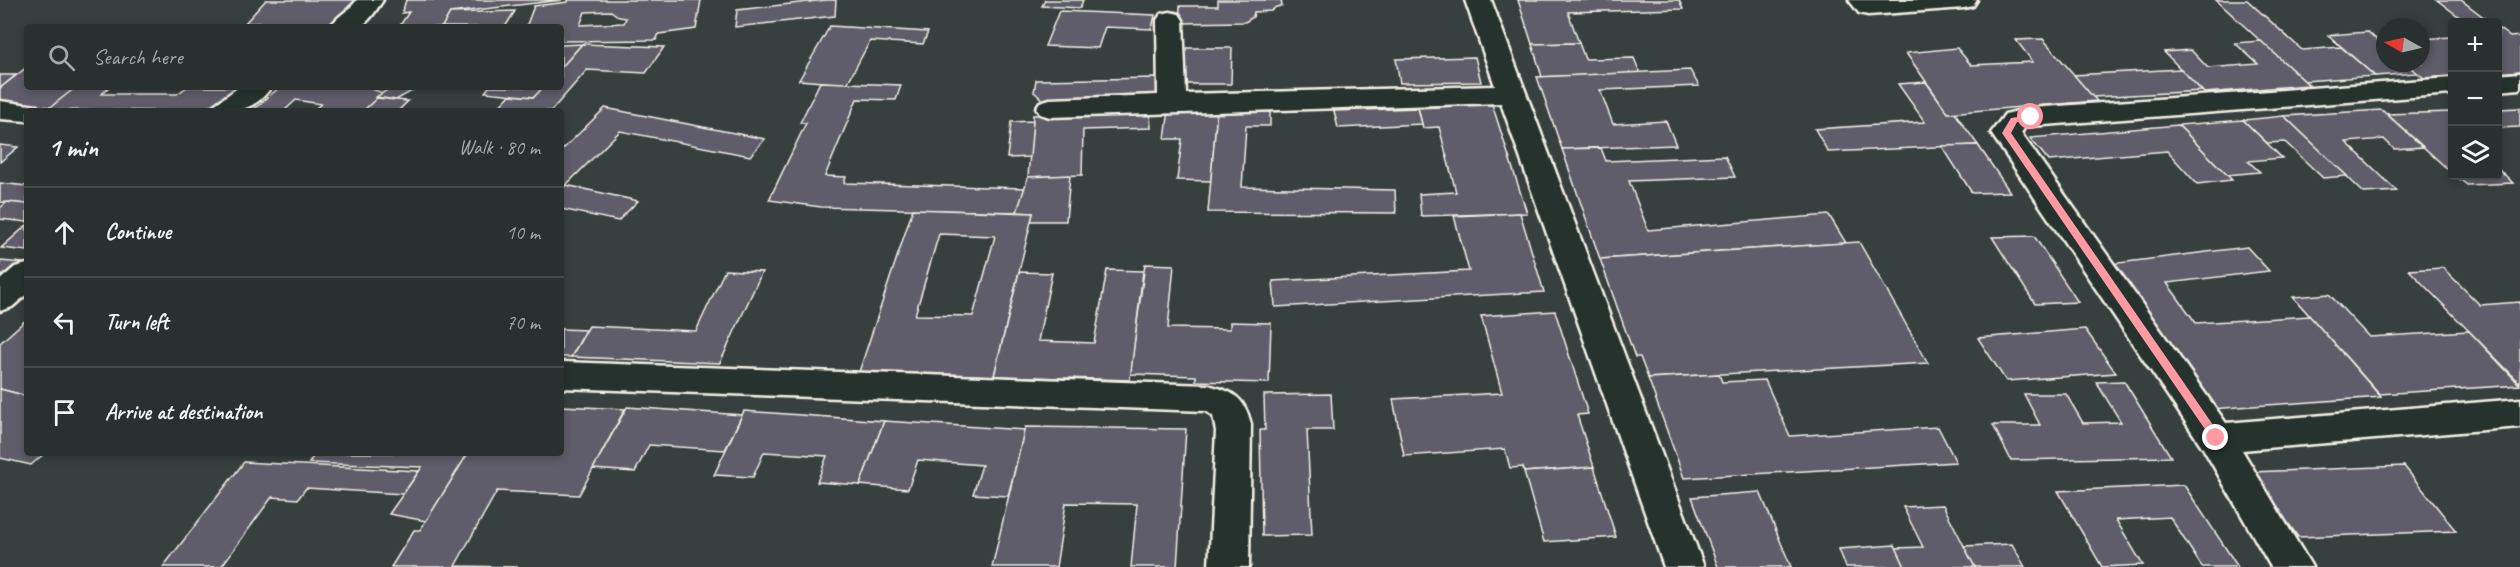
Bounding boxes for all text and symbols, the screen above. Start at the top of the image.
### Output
north arrow [2376,18,2430,72]
map controls [2448,18,2502,180]
button: + [2448,18,2502,72]
search box [24,24,564,90]
icon: search [45,41,78,74]
text: Search here [93,43,183,71]
button: − [2448,72,2502,126]
route start [2017,103,2043,129]
button: layers [2448,126,2502,180]
text: 1 min [48,131,98,164]
text: Walk · 80 m [459,135,540,160]
icon: ahead [48,216,81,249]
text: Continue [105,218,171,246]
text: 10 m [506,220,540,245]
icon: left [48,306,81,339]
text: Turn left [105,308,169,336]
text: 70 m [506,310,540,335]
icon: arrive [48,396,81,429]
text: Arrive at destination [105,398,262,426]
route end [2202,424,2228,450]

